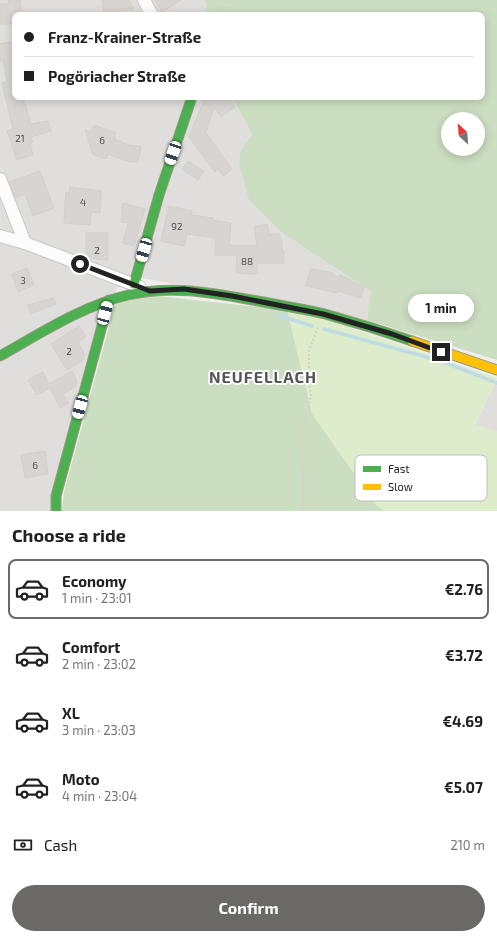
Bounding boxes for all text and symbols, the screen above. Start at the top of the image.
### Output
text: Franz-Krainer-Straße [48,28,201,46]
text: Pogöriacher Straße [48,67,186,85]
north arrow [441,112,485,156]
map controls [441,112,485,156]
house number: 21 [15,132,25,144]
house number: 6 [99,134,105,146]
car [163,140,183,166]
house number: 4 [80,196,86,208]
house number: 92 [171,220,183,232]
car [135,237,153,263]
house number: 2 [94,244,100,256]
route start [71,255,89,273]
house number: 88 [241,255,253,267]
house number: 3 [20,274,26,286]
callout: 1 min [408,294,474,322]
car [96,300,114,326]
text: 1 min [425,300,457,316]
route end [432,343,450,361]
house number: 2 [66,345,72,357]
district label: NEUFELLACH [209,367,317,386]
car [71,394,89,420]
legend [355,455,487,501]
house number: 6 [32,459,38,471]
text: Fast [388,462,410,475]
text: Slow [388,480,413,493]
text: Choose a ride [12,524,126,546]
icon: car [14,571,50,607]
text: Economy [62,572,127,590]
text: €2.76 [445,580,483,598]
text: 1 min · 23:01 [62,590,132,606]
icon: car [14,637,50,673]
text: Comfort [62,638,120,656]
text: €3.72 [445,646,483,664]
text: 2 min · 23:02 [62,656,136,672]
icon: car [14,703,50,739]
text: XL [62,704,80,722]
text: €4.69 [442,712,483,730]
text: 3 min · 23:03 [62,722,136,738]
icon: car [14,769,50,805]
text: Moto [62,770,100,788]
text: €5.07 [444,778,483,796]
text: 4 min · 23:04 [62,788,137,804]
icon: cash [12,834,34,856]
text: Cash [44,836,77,854]
text: 210 m [450,837,485,853]
button: Confirm [12,885,485,931]

